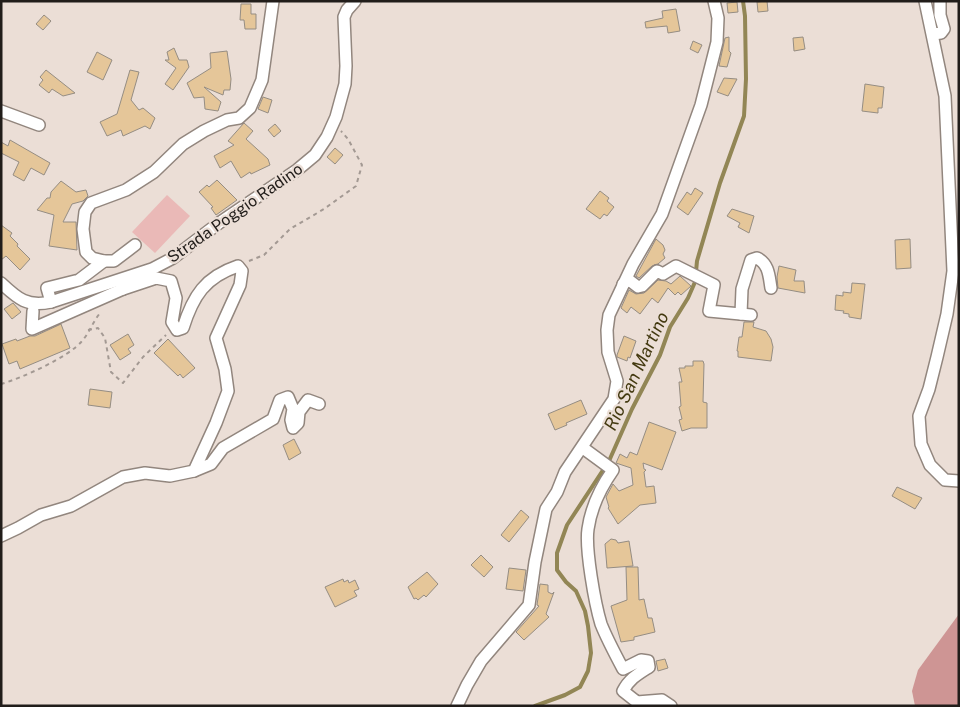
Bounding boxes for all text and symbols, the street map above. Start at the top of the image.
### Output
street label: Strada Poggio Radino [164,159,306,267]
water label: Rio San Martino [599,308,673,434]

